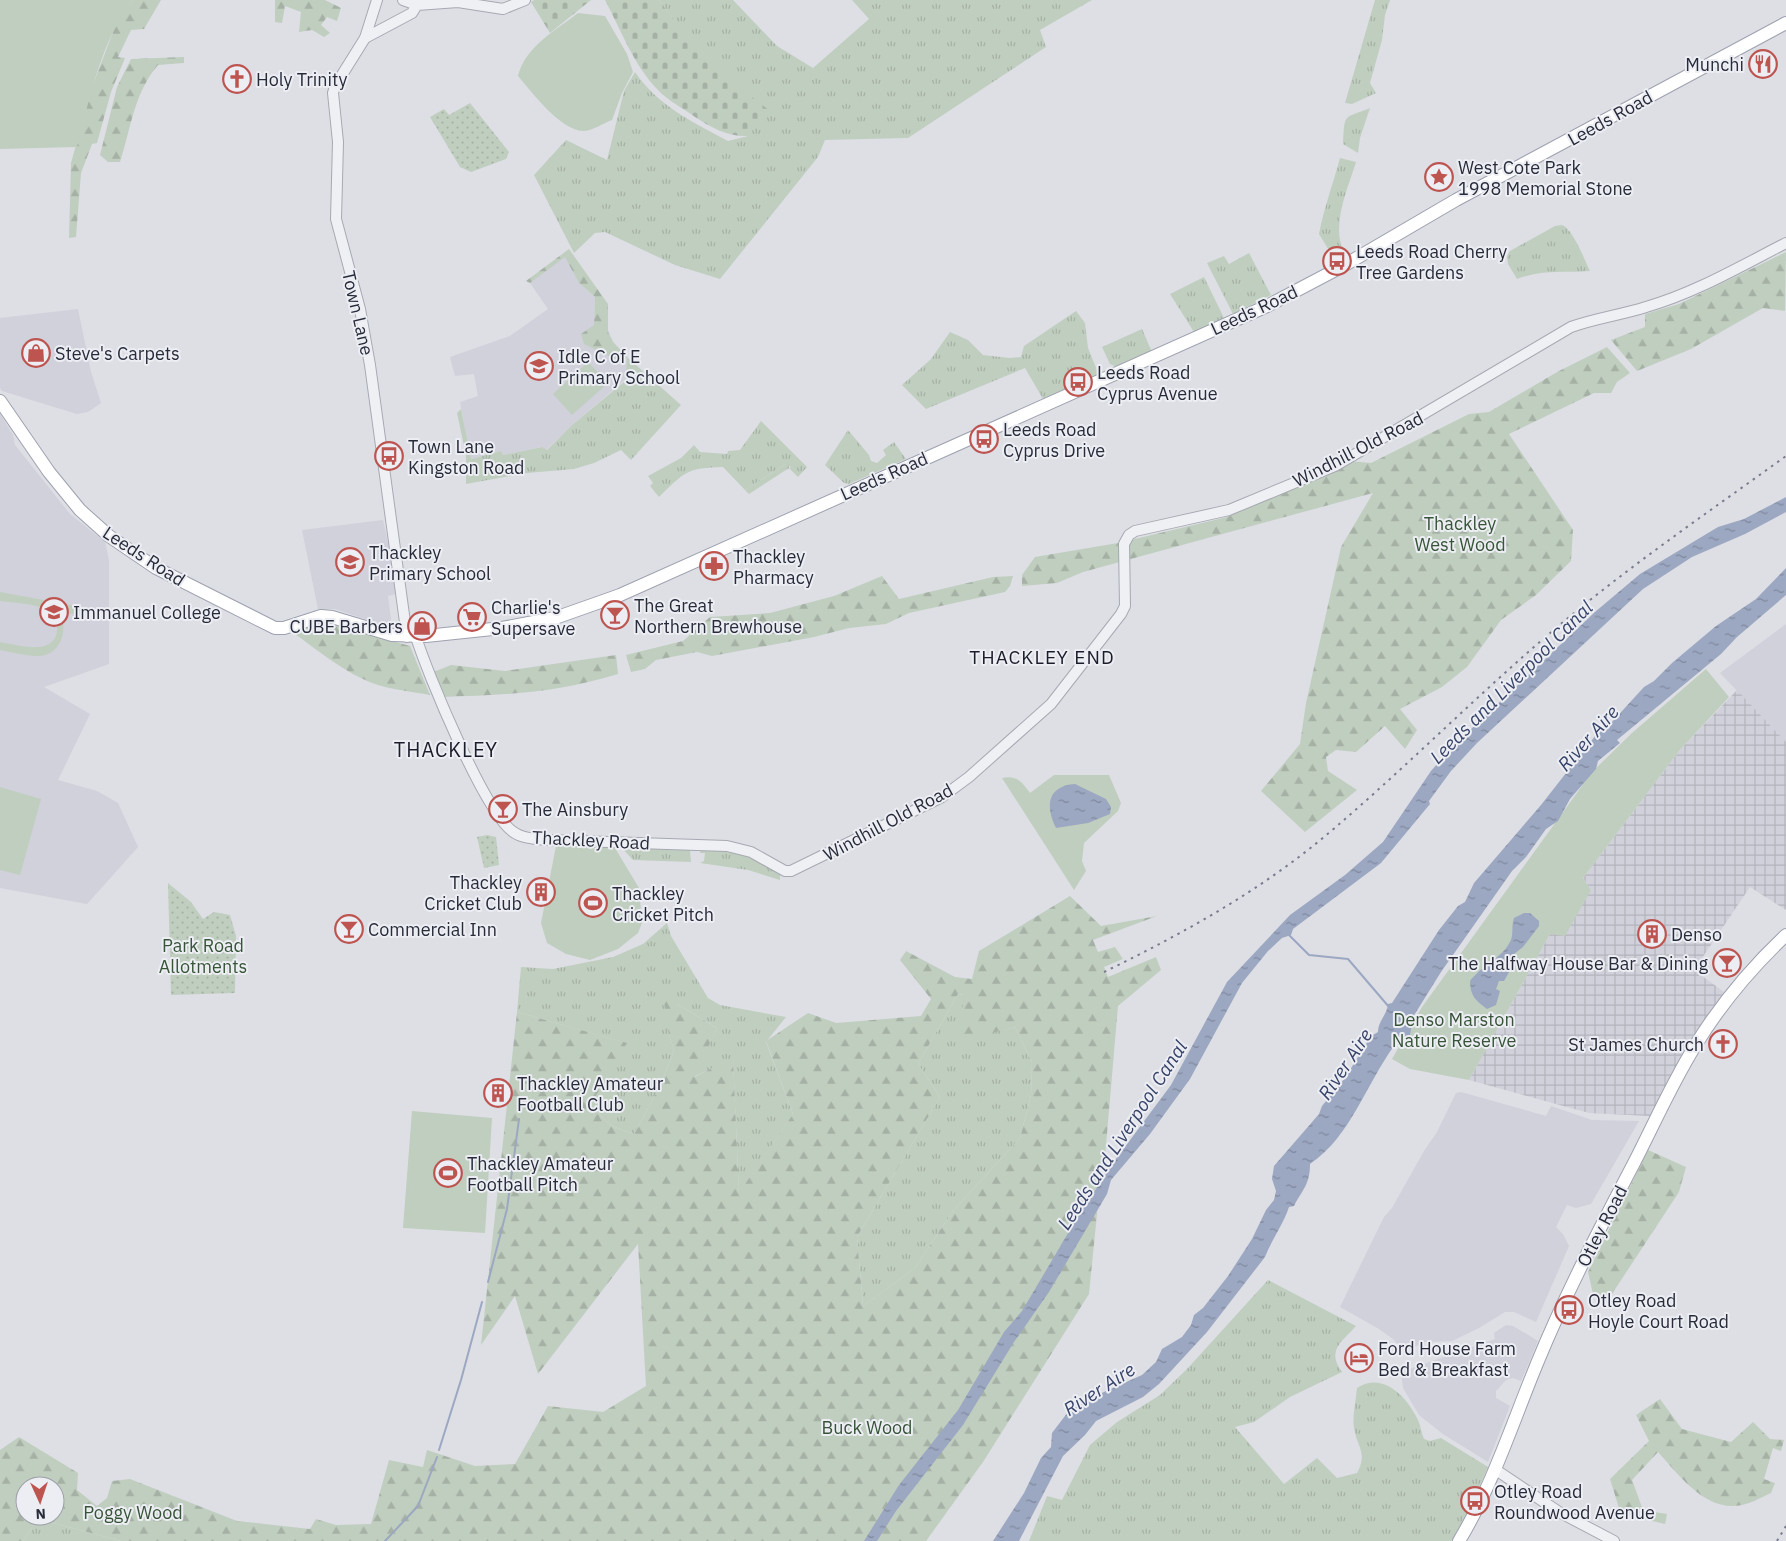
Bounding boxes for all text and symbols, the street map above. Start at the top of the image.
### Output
restaurant icon: Munchi [1748,49,1778,79]
place label: Munchi [1685,53,1744,76]
church icon: Holy Trinity [222,64,252,94]
place label: Holy Trinity [256,68,347,91]
street label: Leeds Road [1564,85,1656,151]
place label: West Cote Park 1998 Memorial Stone [1458,156,1633,200]
place icon: West Cote Park 1998 Memorial Stone [1424,162,1454,192]
place label: Leeds Road Cherry Tree Gardens [1356,240,1507,284]
bus stop icon: Leeds Road Cherry Tree Gardens [1322,246,1352,276]
street label: Town Lane [337,268,379,358]
street label: Leeds Road [1207,280,1301,340]
shop icon: Steve's Carpets [21,338,51,368]
place label: Steve's Carpets [55,342,180,365]
place label: Idle C of E Primary School [558,345,680,389]
school or university icon: Idle C of E Primary School [524,351,554,381]
place label: Leeds Road Cyprus Avenue [1097,361,1218,405]
bus stop icon: Leeds Road Cyprus Avenue [1063,367,1093,397]
street label: Windhill Old Road [1289,406,1427,492]
place label: Leeds Road Cyprus Drive [1003,418,1105,462]
bus stop icon: Leeds Road Cyprus Drive [969,424,999,454]
place label: Town Lane Kingston Road [408,435,524,479]
bus stop icon: Town Lane Kingston Road [374,441,404,471]
street label: Leeds Road [837,446,931,506]
park label: Thackley West Wood [1414,512,1506,556]
street label: Leeds Road [99,521,189,591]
place label: Thackley Primary School [369,541,491,585]
place label: Thackley Pharmacy [733,545,814,589]
school or university icon: Thackley Primary School [335,547,365,577]
pharmacy icon: Thackley Pharmacy [699,551,729,581]
place label: The Great Northern Brewhouse [634,594,802,638]
place label: Charlie's Supersave [491,596,576,640]
water label: Leeds and Liverpool Canal [1425,596,1597,768]
school or university icon: Immanuel College [39,597,69,627]
bar icon: The Great Northern Brewhouse [600,600,630,630]
place label: Immanuel College [73,601,221,624]
supermarket icon: Charlie's Supersave [457,602,487,632]
shop icon: CUBE Barbers [407,611,437,641]
place label: CUBE Barbers [289,615,403,638]
district label: THACKLEY END [969,645,1115,669]
water label: River Aire [1552,700,1624,776]
district label: THACKLEY [394,736,498,763]
street label: Windhill Old Road [819,778,957,866]
bar icon: The Ainsbury [488,794,518,824]
place label: The Ainsbury [522,798,628,821]
street label: Thackley Road [531,825,651,855]
place label: Thackley Cricket Club [424,871,522,915]
building icon: Thackley Cricket Club [526,877,556,907]
place label: Thackley Cricket Pitch [612,882,714,926]
sports icon: Thackley Cricket Pitch [578,888,608,918]
bar icon: Commercial Inn [334,914,364,944]
place label: Commercial Inn [368,918,497,941]
building icon: Denso [1637,919,1667,949]
place label: Denso [1671,923,1722,946]
park label: Park Road Allotments [159,934,247,978]
bar icon: The Halfway House Bar & Dining [1712,948,1742,978]
place label: The Halfway House Bar & Dining [1448,952,1708,975]
park label: Denso Marston Nature Reserve [1392,1008,1516,1052]
water label: River Aire [1313,1024,1378,1104]
church icon: St James Church [1708,1029,1738,1059]
place label: St James Church [1568,1033,1704,1056]
water label: Leeds and Liverpool Canal [1052,1036,1192,1234]
place label: Thackley Amateur Football Club [517,1072,664,1116]
building icon: Thackley Amateur Football Club [483,1078,513,1108]
place label: Thackley Amateur Football Pitch [467,1152,614,1196]
sports icon: Thackley Amateur Football Pitch [433,1158,463,1188]
street label: Otley Road [1572,1181,1632,1271]
place label: Otley Road Hoyle Court Road [1588,1289,1729,1333]
bus stop icon: Otley Road Hoyle Court Road [1554,1295,1584,1325]
place label: Ford House Farm Bed & Breakfast [1378,1337,1516,1381]
hotel icon: Ford House Farm Bed & Breakfast [1344,1343,1374,1373]
water label: River Aire [1059,1357,1140,1421]
park label: Buck Wood [821,1416,913,1439]
north arrow [15,1476,65,1526]
place label: Otley Road Roundwood Avenue [1494,1480,1655,1524]
bus stop icon: Otley Road Roundwood Avenue [1460,1486,1490,1516]
park label: Poggy Wood [83,1501,183,1524]
text: N [35,1505,46,1523]

